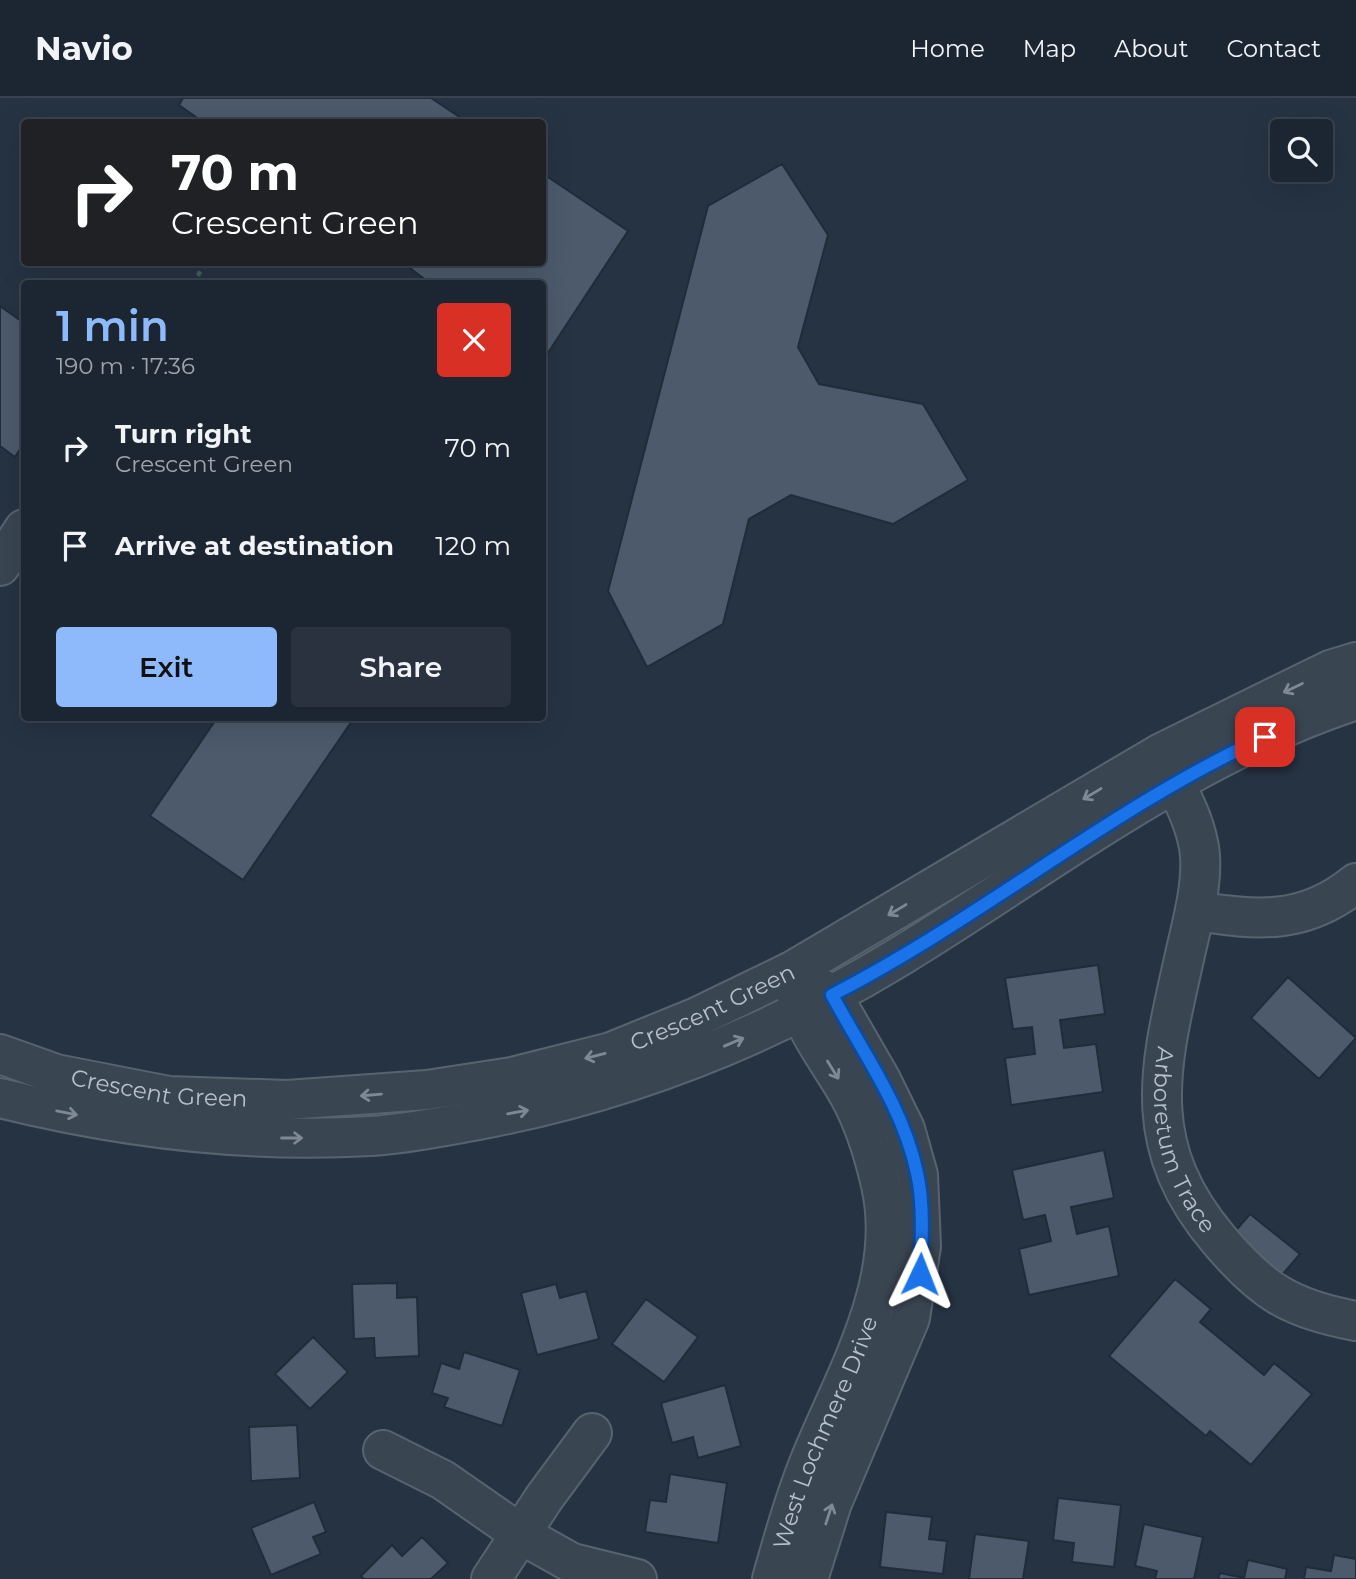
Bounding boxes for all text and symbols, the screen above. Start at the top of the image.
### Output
text: Navio [35,28,133,68]
text: Home [910,34,985,63]
text: Map [1023,34,1076,63]
text: About [1114,34,1188,63]
text: Contact [1226,34,1321,63]
map controls [1270,119,1333,182]
button: search [1270,119,1333,182]
text: 70 m [171,143,299,202]
icon: right [56,147,147,238]
text: Crescent Green [171,203,419,242]
text: 1 min [56,300,169,352]
button: close [437,303,511,377]
text: 190 m · 17:36 [56,352,195,380]
text: Turn right [115,418,251,450]
icon: right [56,429,94,467]
text: 70 m [445,432,511,464]
text: Crescent Green [115,450,293,478]
icon: arrive [56,527,94,565]
text: Arrive at destination [115,530,394,562]
text: 120 m [435,530,511,562]
button: Exit [56,627,277,707]
button: Share [291,627,511,707]
one-way arrow [1283,682,1304,696]
pin [1235,707,1295,767]
icon: arrive [1246,718,1284,756]
one-way arrow [1082,788,1103,801]
one-way arrow [887,904,907,918]
street label: Crescent Green [626,958,799,1057]
one-way arrow [723,1035,744,1048]
street label: Arboretum Trace [1148,1045,1222,1238]
one-way arrow [584,1050,607,1063]
one-way arrow [827,1060,841,1080]
street label: Crescent Green [69,1063,248,1113]
one-way arrow [360,1089,383,1102]
one-way arrow [506,1105,529,1119]
one-way arrow [55,1106,78,1120]
one-way arrow [281,1131,304,1145]
position arrow [883,1237,957,1311]
street label: West Lochmere Drive [767,1312,883,1552]
one-way arrow [823,1503,836,1525]

